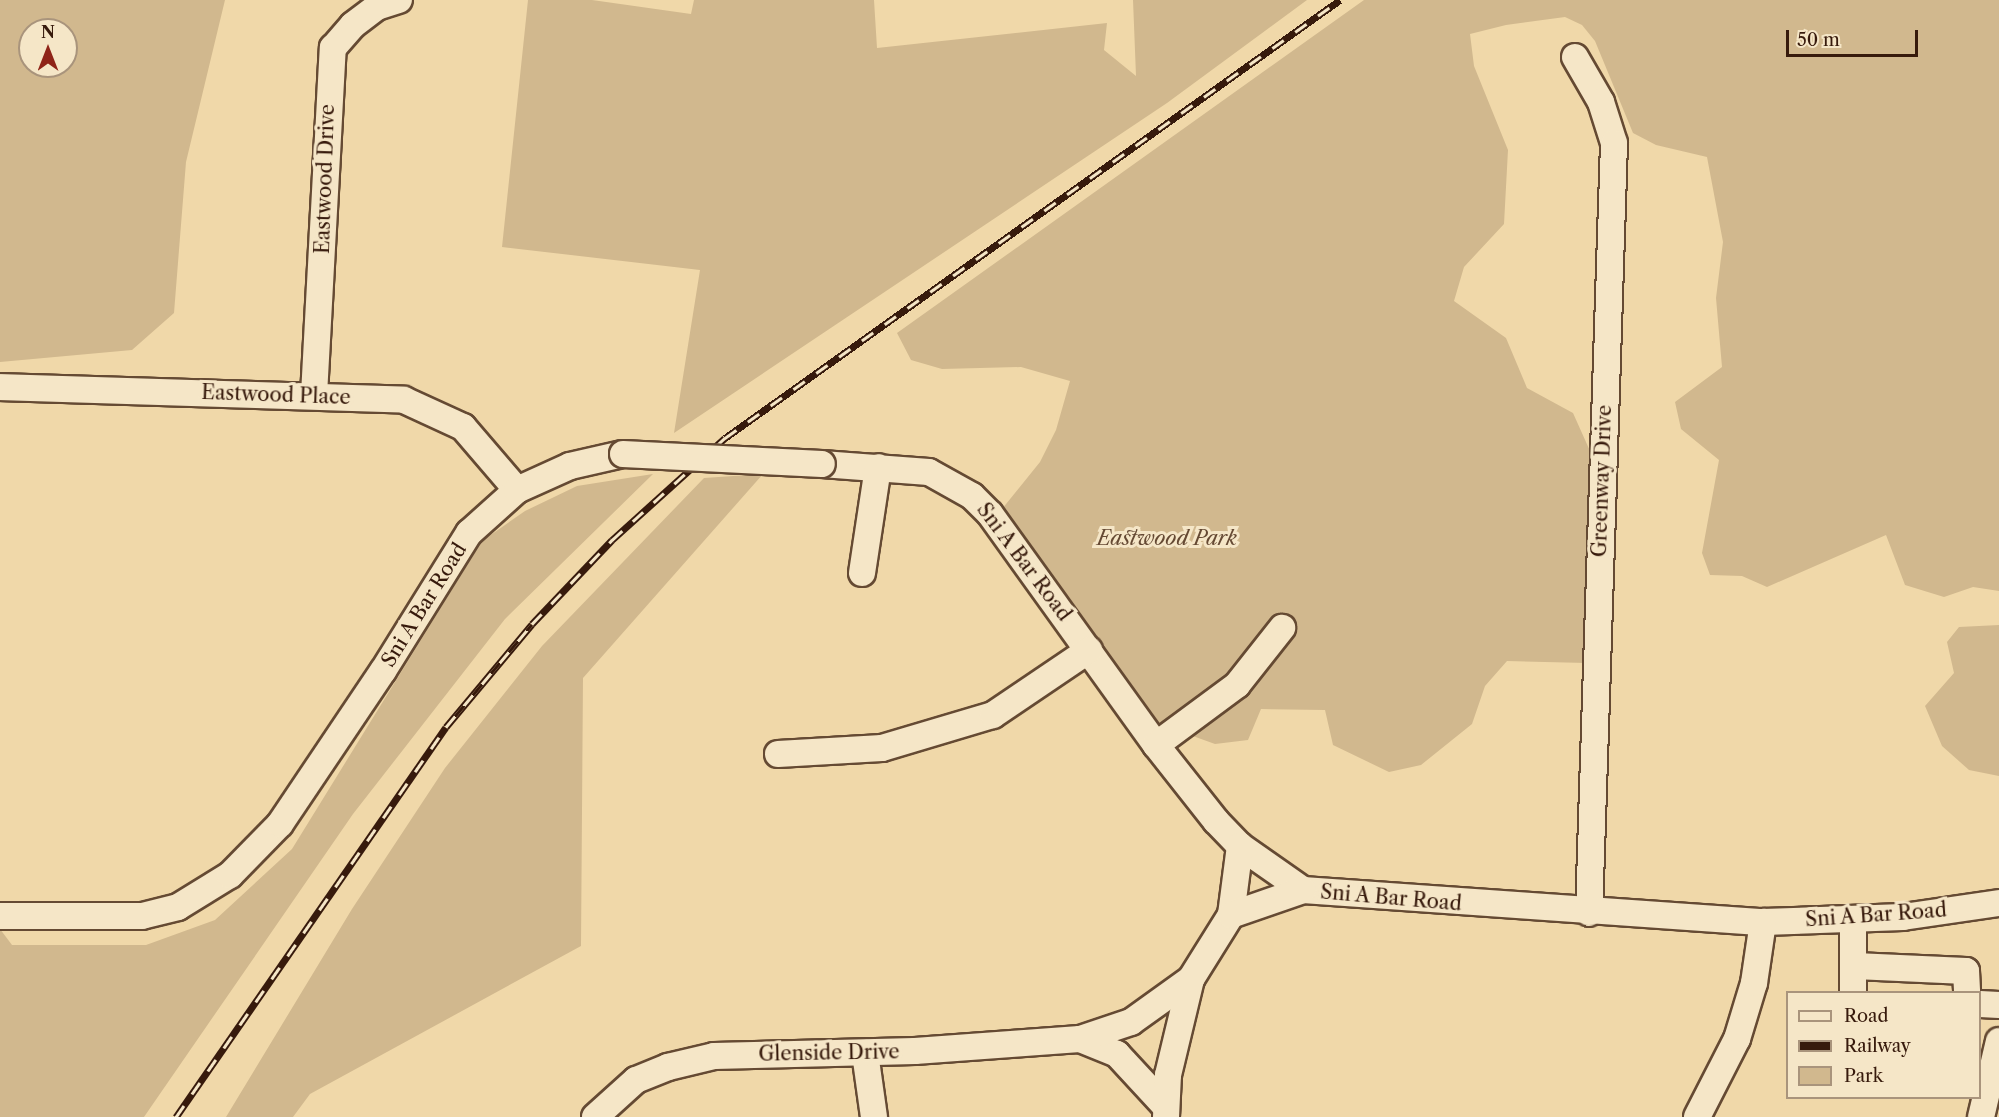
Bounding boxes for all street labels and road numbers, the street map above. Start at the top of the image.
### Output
street label: Eastwood Drive [310,104,340,254]
street label: Eastwood Place [201,380,351,410]
street label: Greenway Drive [1587,404,1617,558]
street label: Sni A Bar Road [971,497,1077,627]
street label: Sni A Bar Road [376,538,472,672]
street label: Sni A Bar Road [1318,880,1464,916]
street label: Sni A Bar Road [1803,898,1949,932]
street label: Glenside Drive [758,1040,900,1066]

